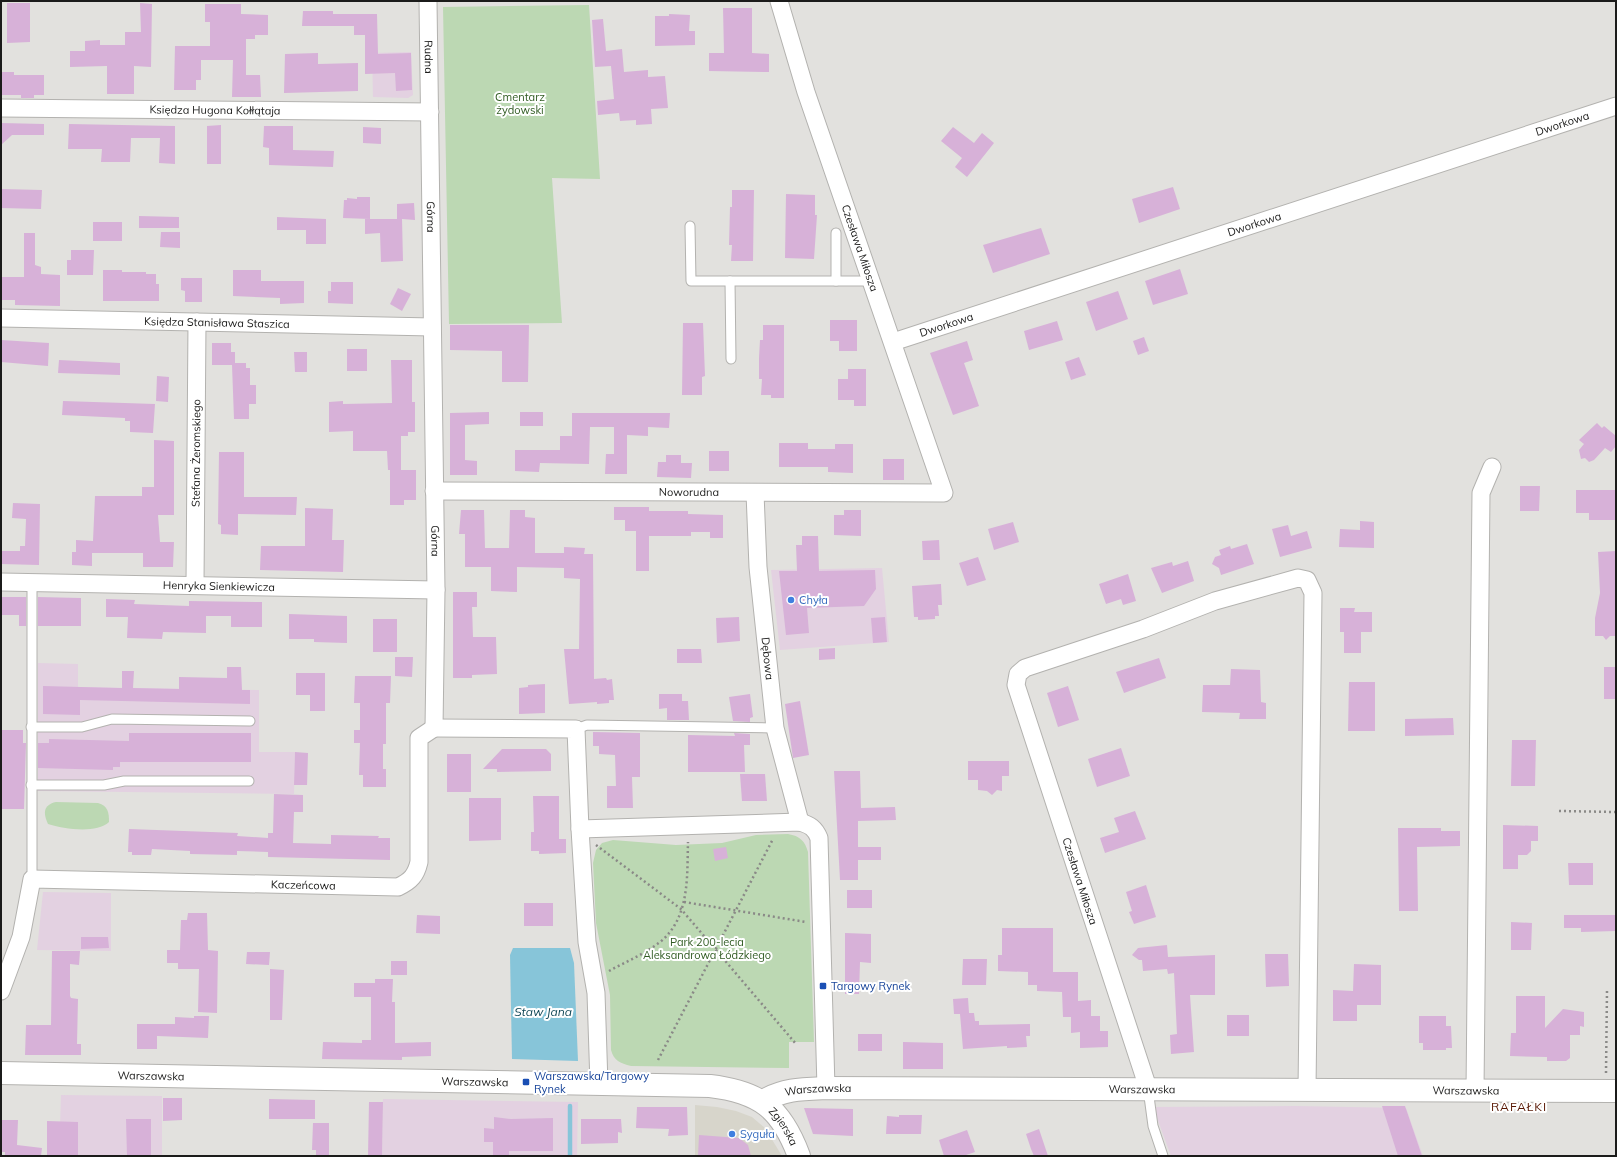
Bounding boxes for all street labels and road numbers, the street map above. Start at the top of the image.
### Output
street label: Rudna [422,40,436,74]
street label: Księdza Hugona Kołłątaja [149,102,281,118]
street label: Dworkowa [1534,108,1591,139]
street label: Górna [424,201,438,233]
street label: Czesława Miłosza [839,203,881,293]
street label: Dworkowa [1226,209,1283,239]
street label: Dworkowa [918,309,975,340]
street label: Księdza Stanisława Staszica [144,314,290,331]
street label: Stefana Żeromskiego [189,399,203,507]
street label: Noworudna [659,485,719,499]
street label: Górna [428,525,443,557]
street label: Henryka Sienkiewicza [163,578,275,594]
street label: Dębowa [758,636,777,681]
street label: Czesława Miłosza [1059,836,1101,926]
street label: Kaczeńcowa [271,877,336,893]
street label: Warszawska [117,1068,185,1083]
street label: Warszawska [441,1074,509,1089]
street label: Warszawska [783,1081,851,1099]
street label: Warszawska [1108,1082,1175,1096]
street label: Warszawska [1432,1083,1499,1098]
street label: Zgierska [766,1104,801,1148]

